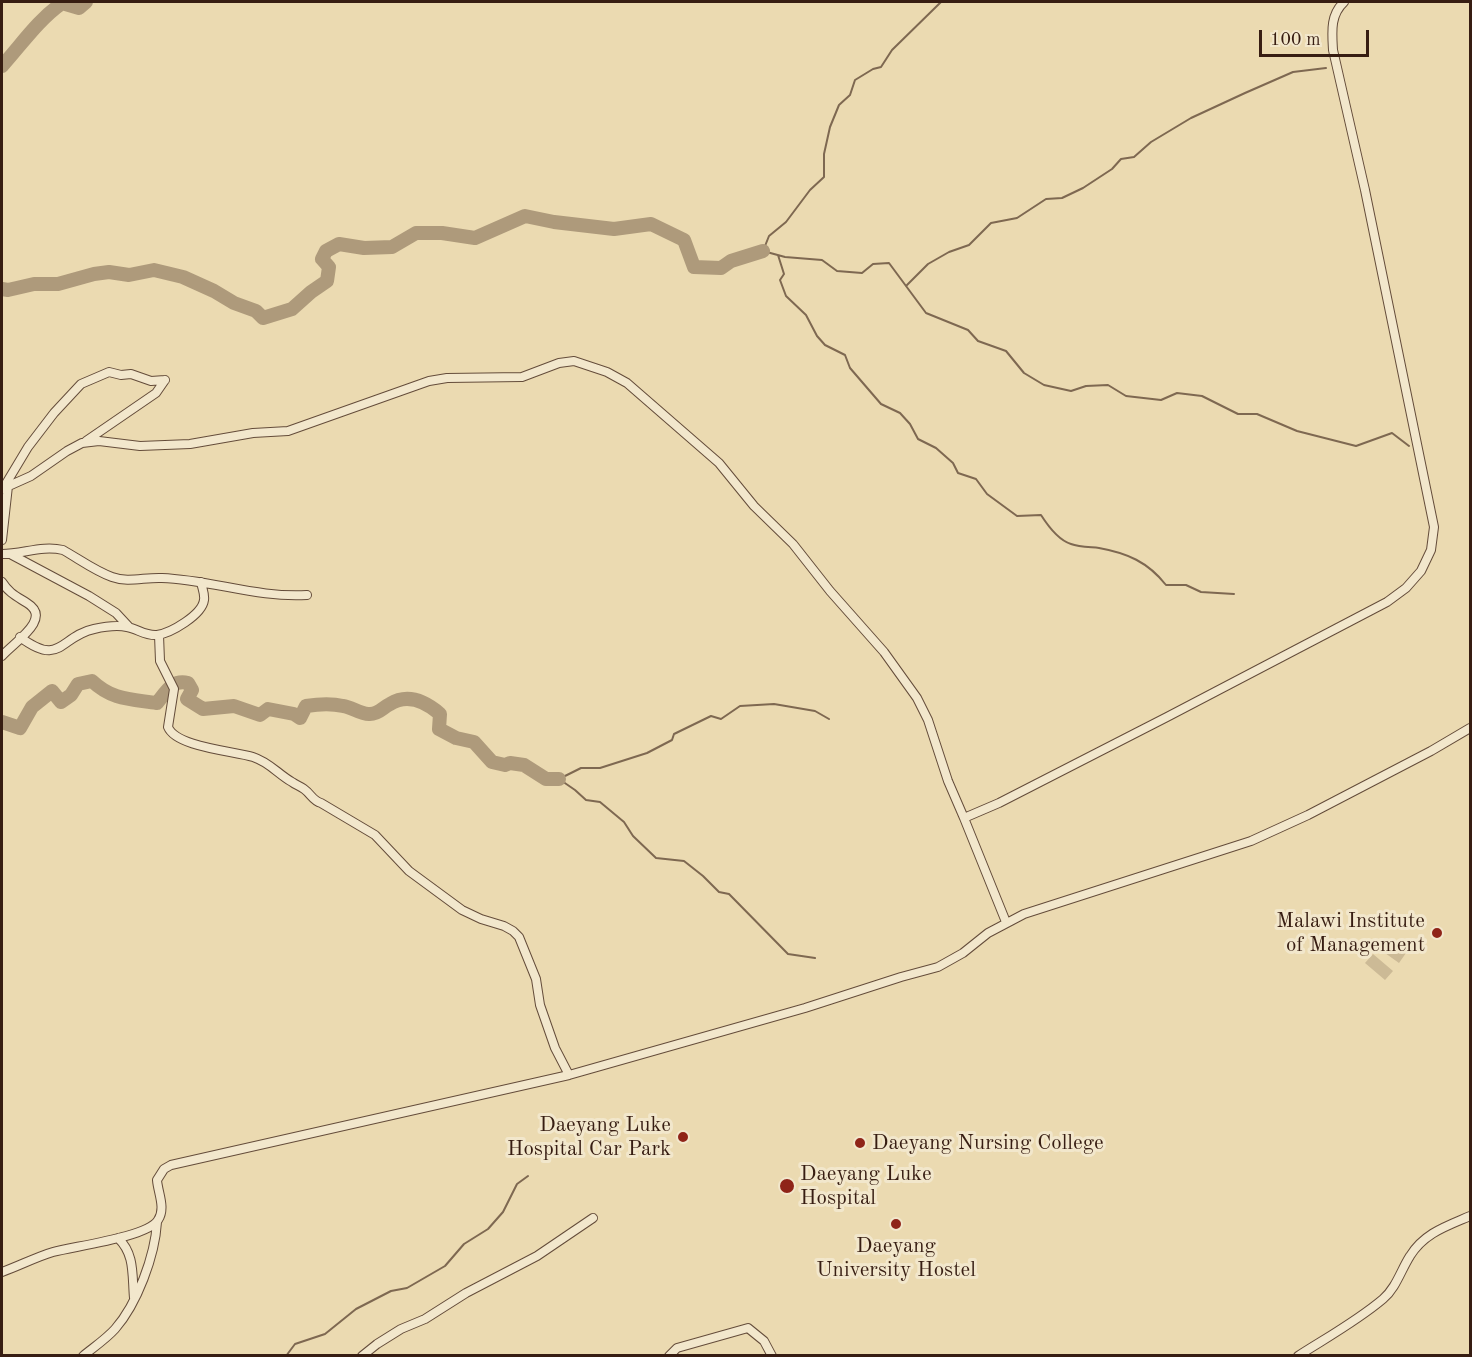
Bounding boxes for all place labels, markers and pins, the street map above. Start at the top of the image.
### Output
place label: Malawi Institute of Management [1276,908,1425,958]
marker: Malawi Institute of Management [1430,926,1444,940]
place label: Daeyang Luke Hospital Car Park [507,1112,671,1162]
marker: Daeyang Luke Hospital Car Park [676,1130,690,1144]
place label: Daeyang Nursing College [872,1130,1104,1156]
marker: Daeyang Nursing College [853,1136,867,1150]
place label: Daeyang Luke Hospital [800,1161,932,1211]
marker: Daeyang Luke Hospital [778,1177,796,1195]
marker: Daeyang University Hostel [889,1217,903,1231]
place label: Daeyang University Hostel [816,1233,976,1283]

